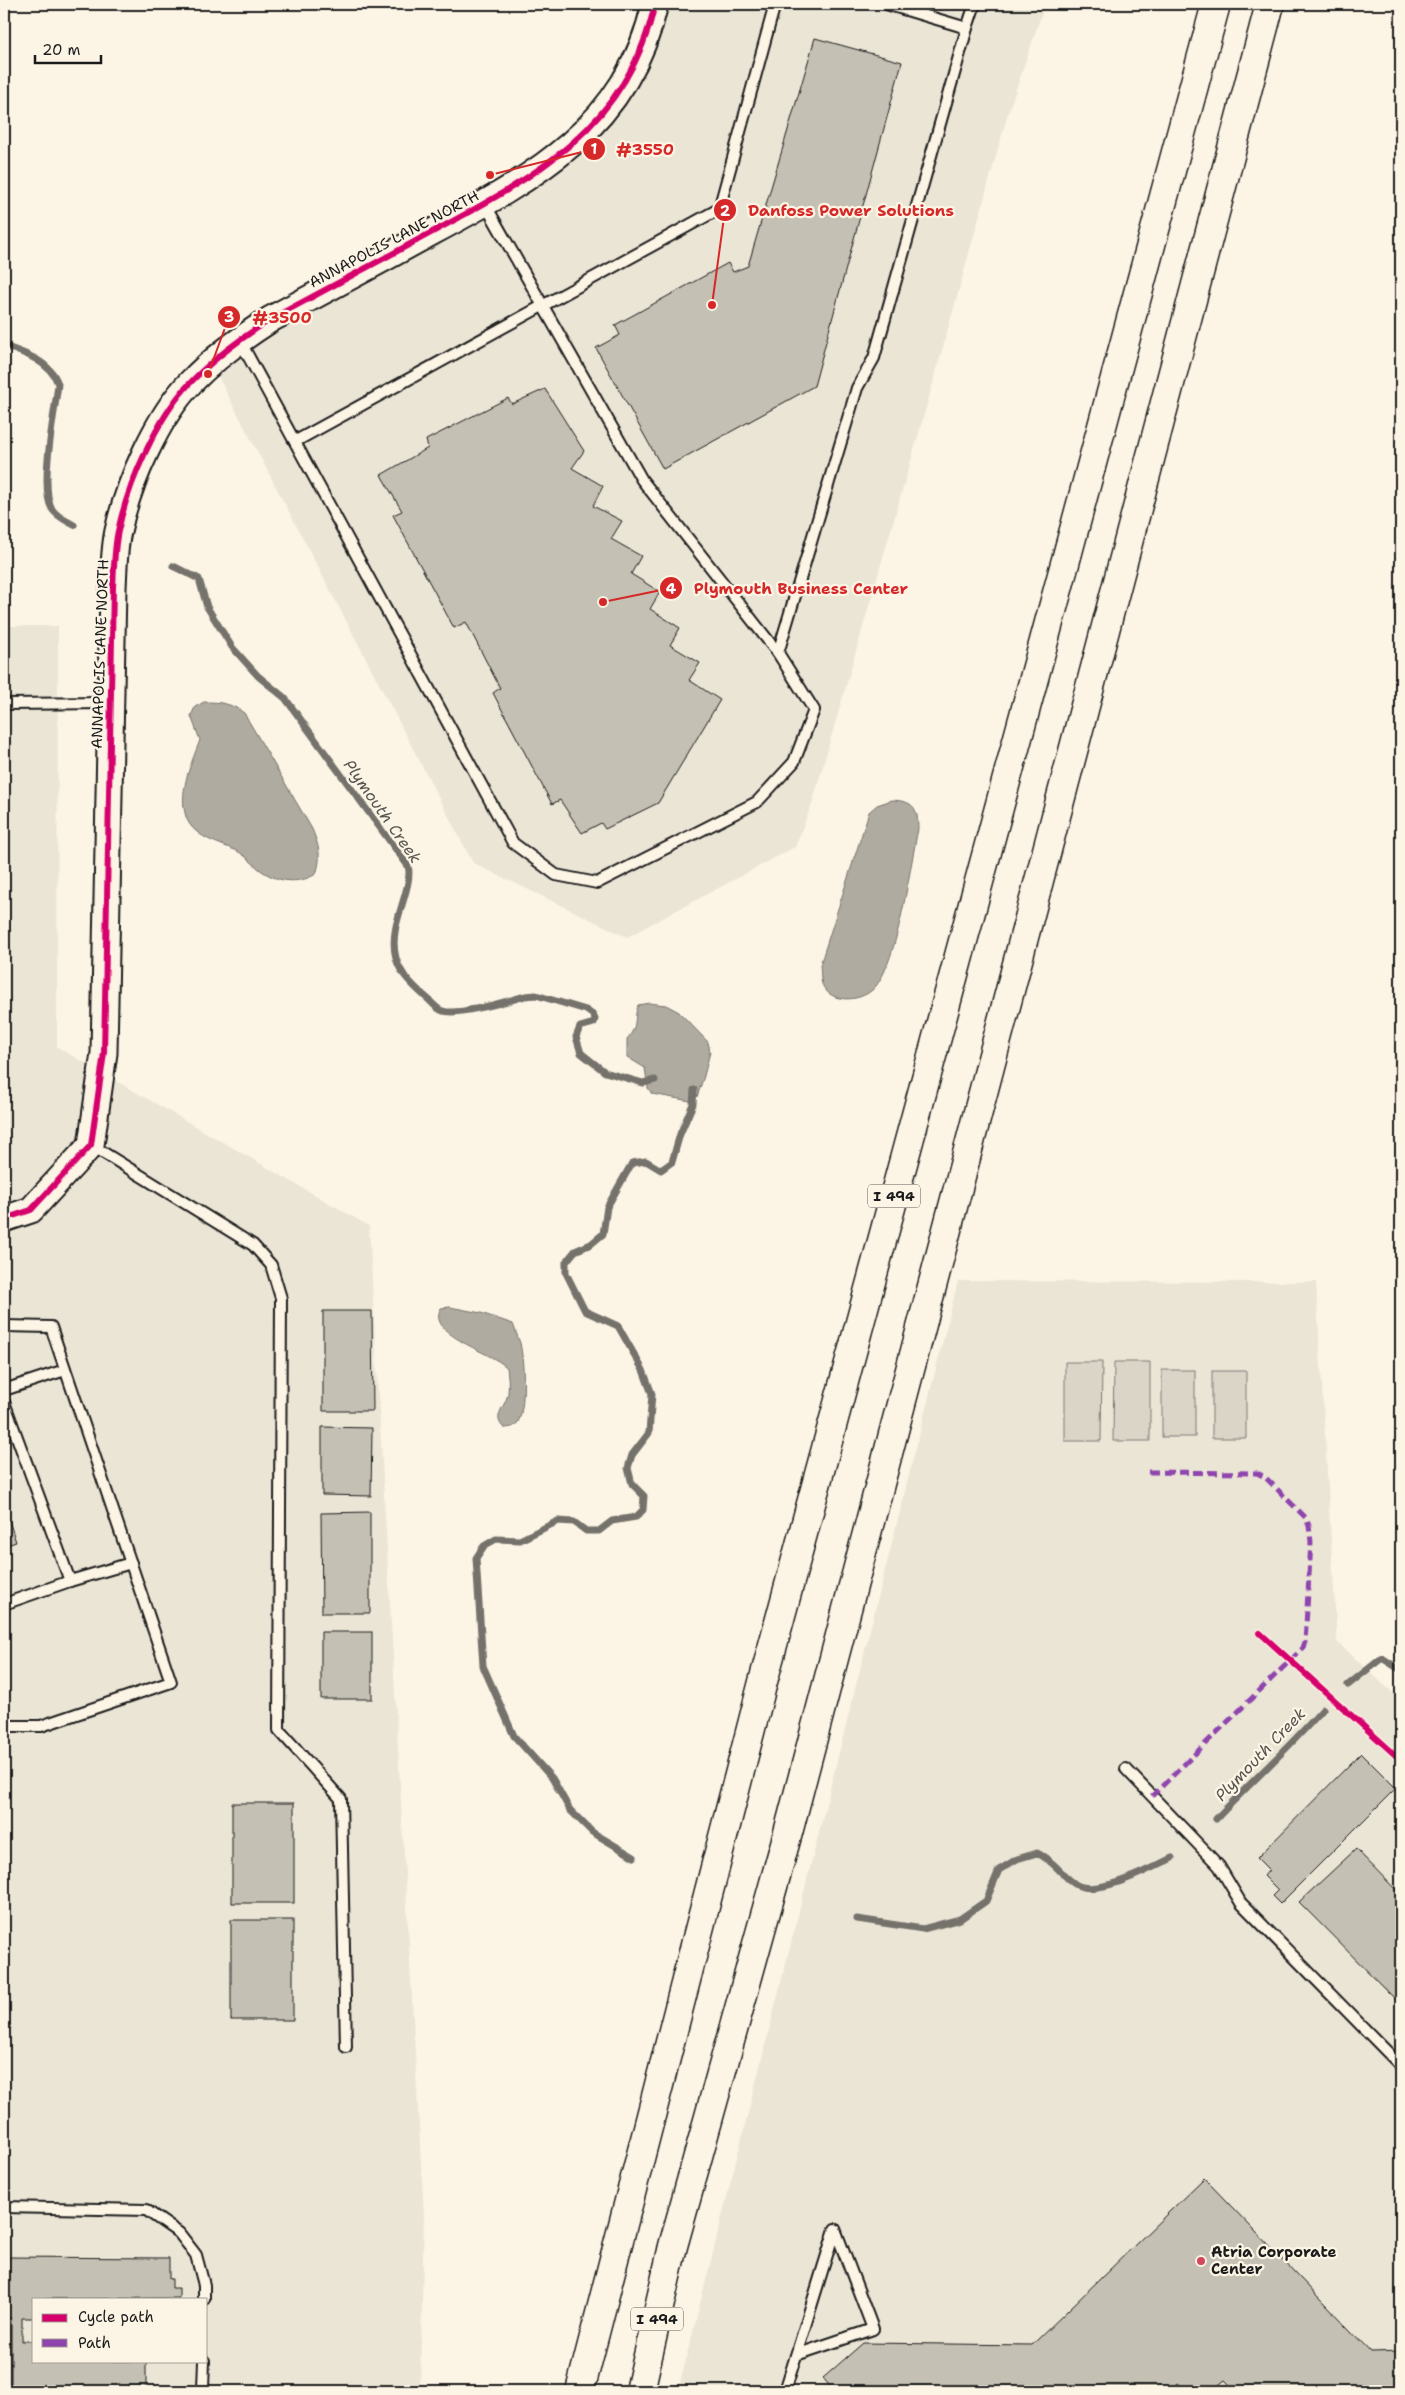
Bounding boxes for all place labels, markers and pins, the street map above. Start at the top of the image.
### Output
callout: #3550 [581,133,684,164]
callout: Danfoss Power Solutions [713,195,964,226]
callout: #3500 [217,301,321,332]
callout: Plymouth Business Center [659,573,918,604]
place label: Atria Corporate Center [1211,2242,1337,2279]
marker: Atria Corporate Center [1195,2255,1207,2267]

